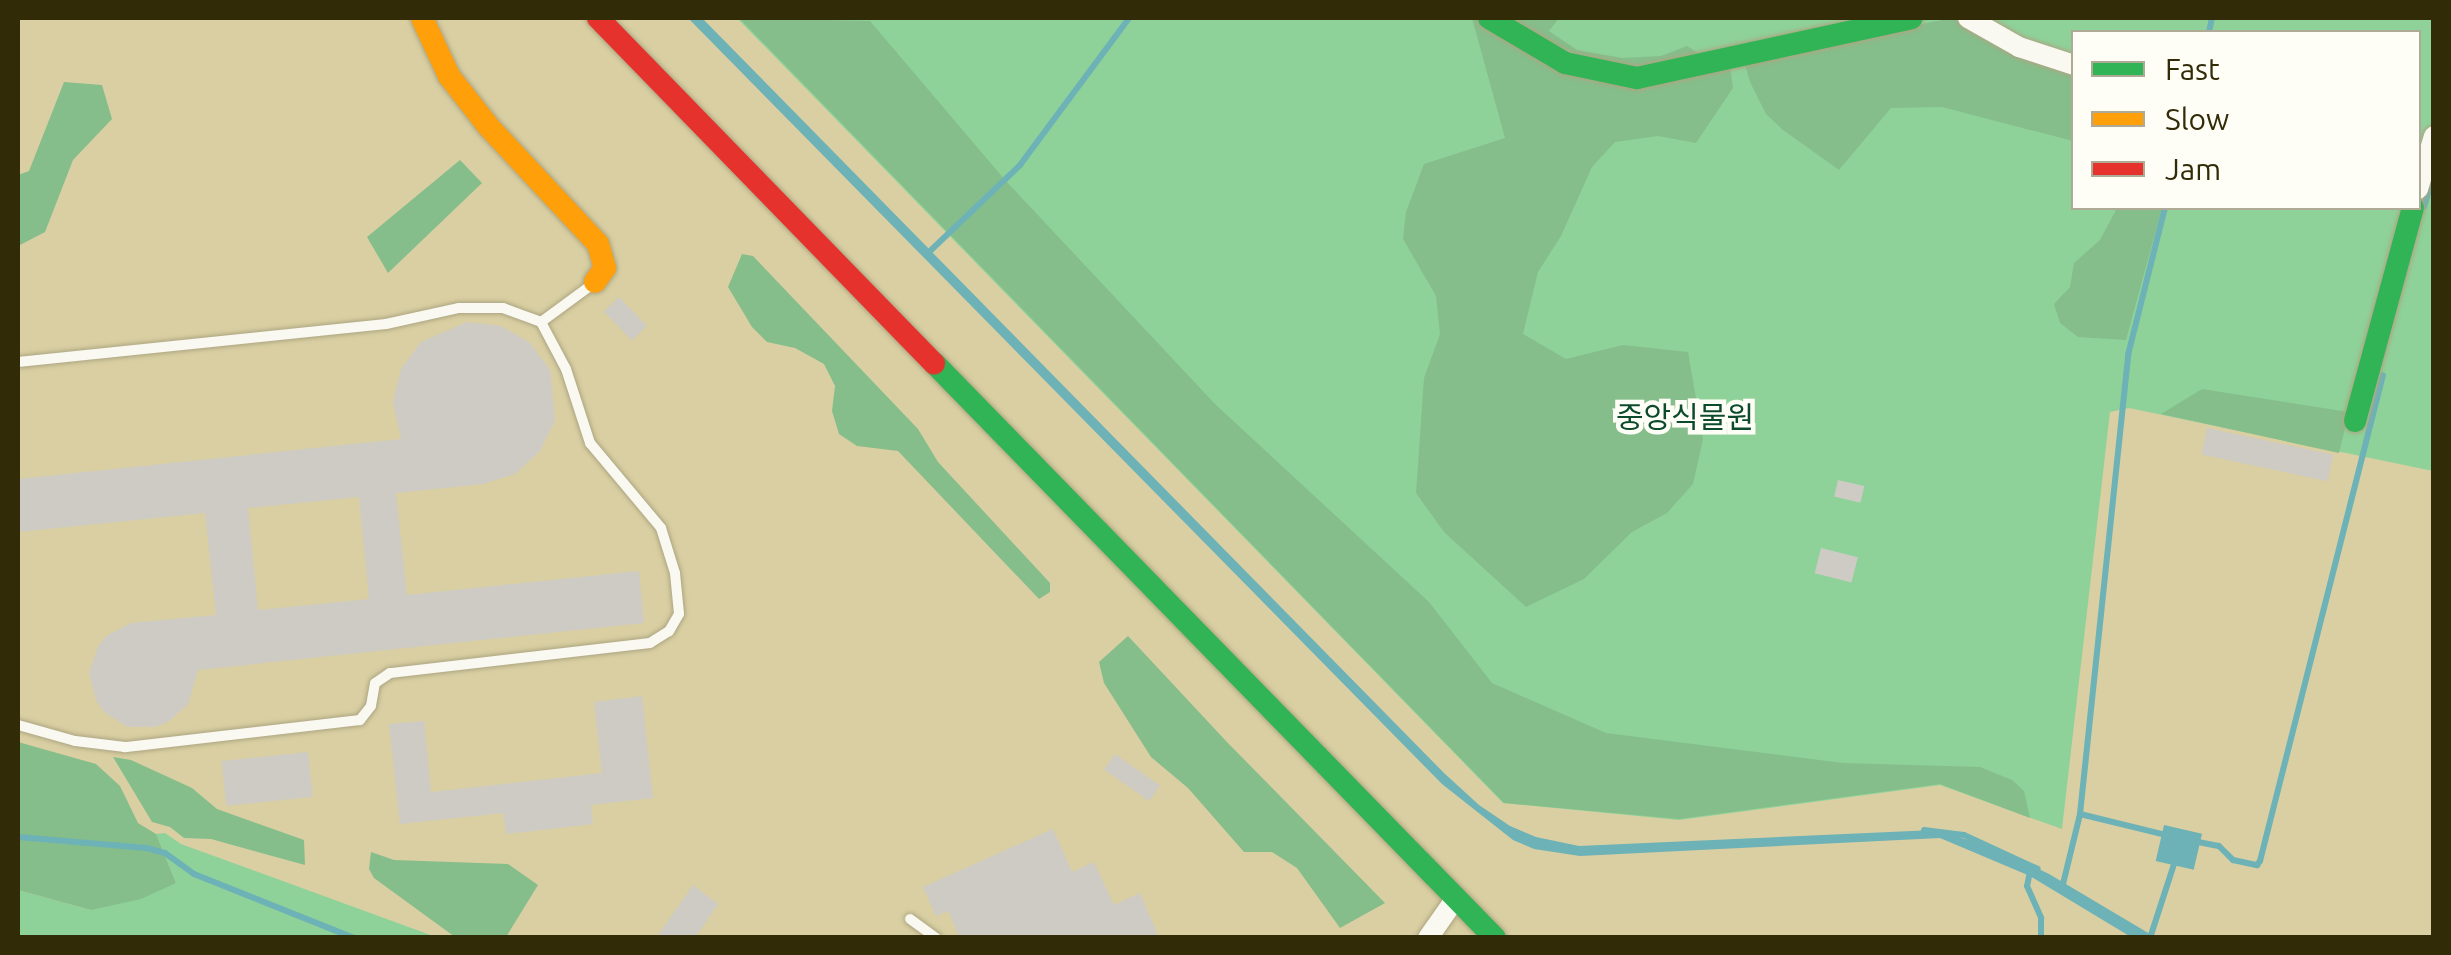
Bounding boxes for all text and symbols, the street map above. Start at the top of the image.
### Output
legend [2071,30,2421,210]
text: Fast [2165,52,2220,86]
text: Slow [2165,102,2229,136]
text: Jam [2165,152,2221,186]
park label: 중앙식물원 [1616,399,1754,435]

